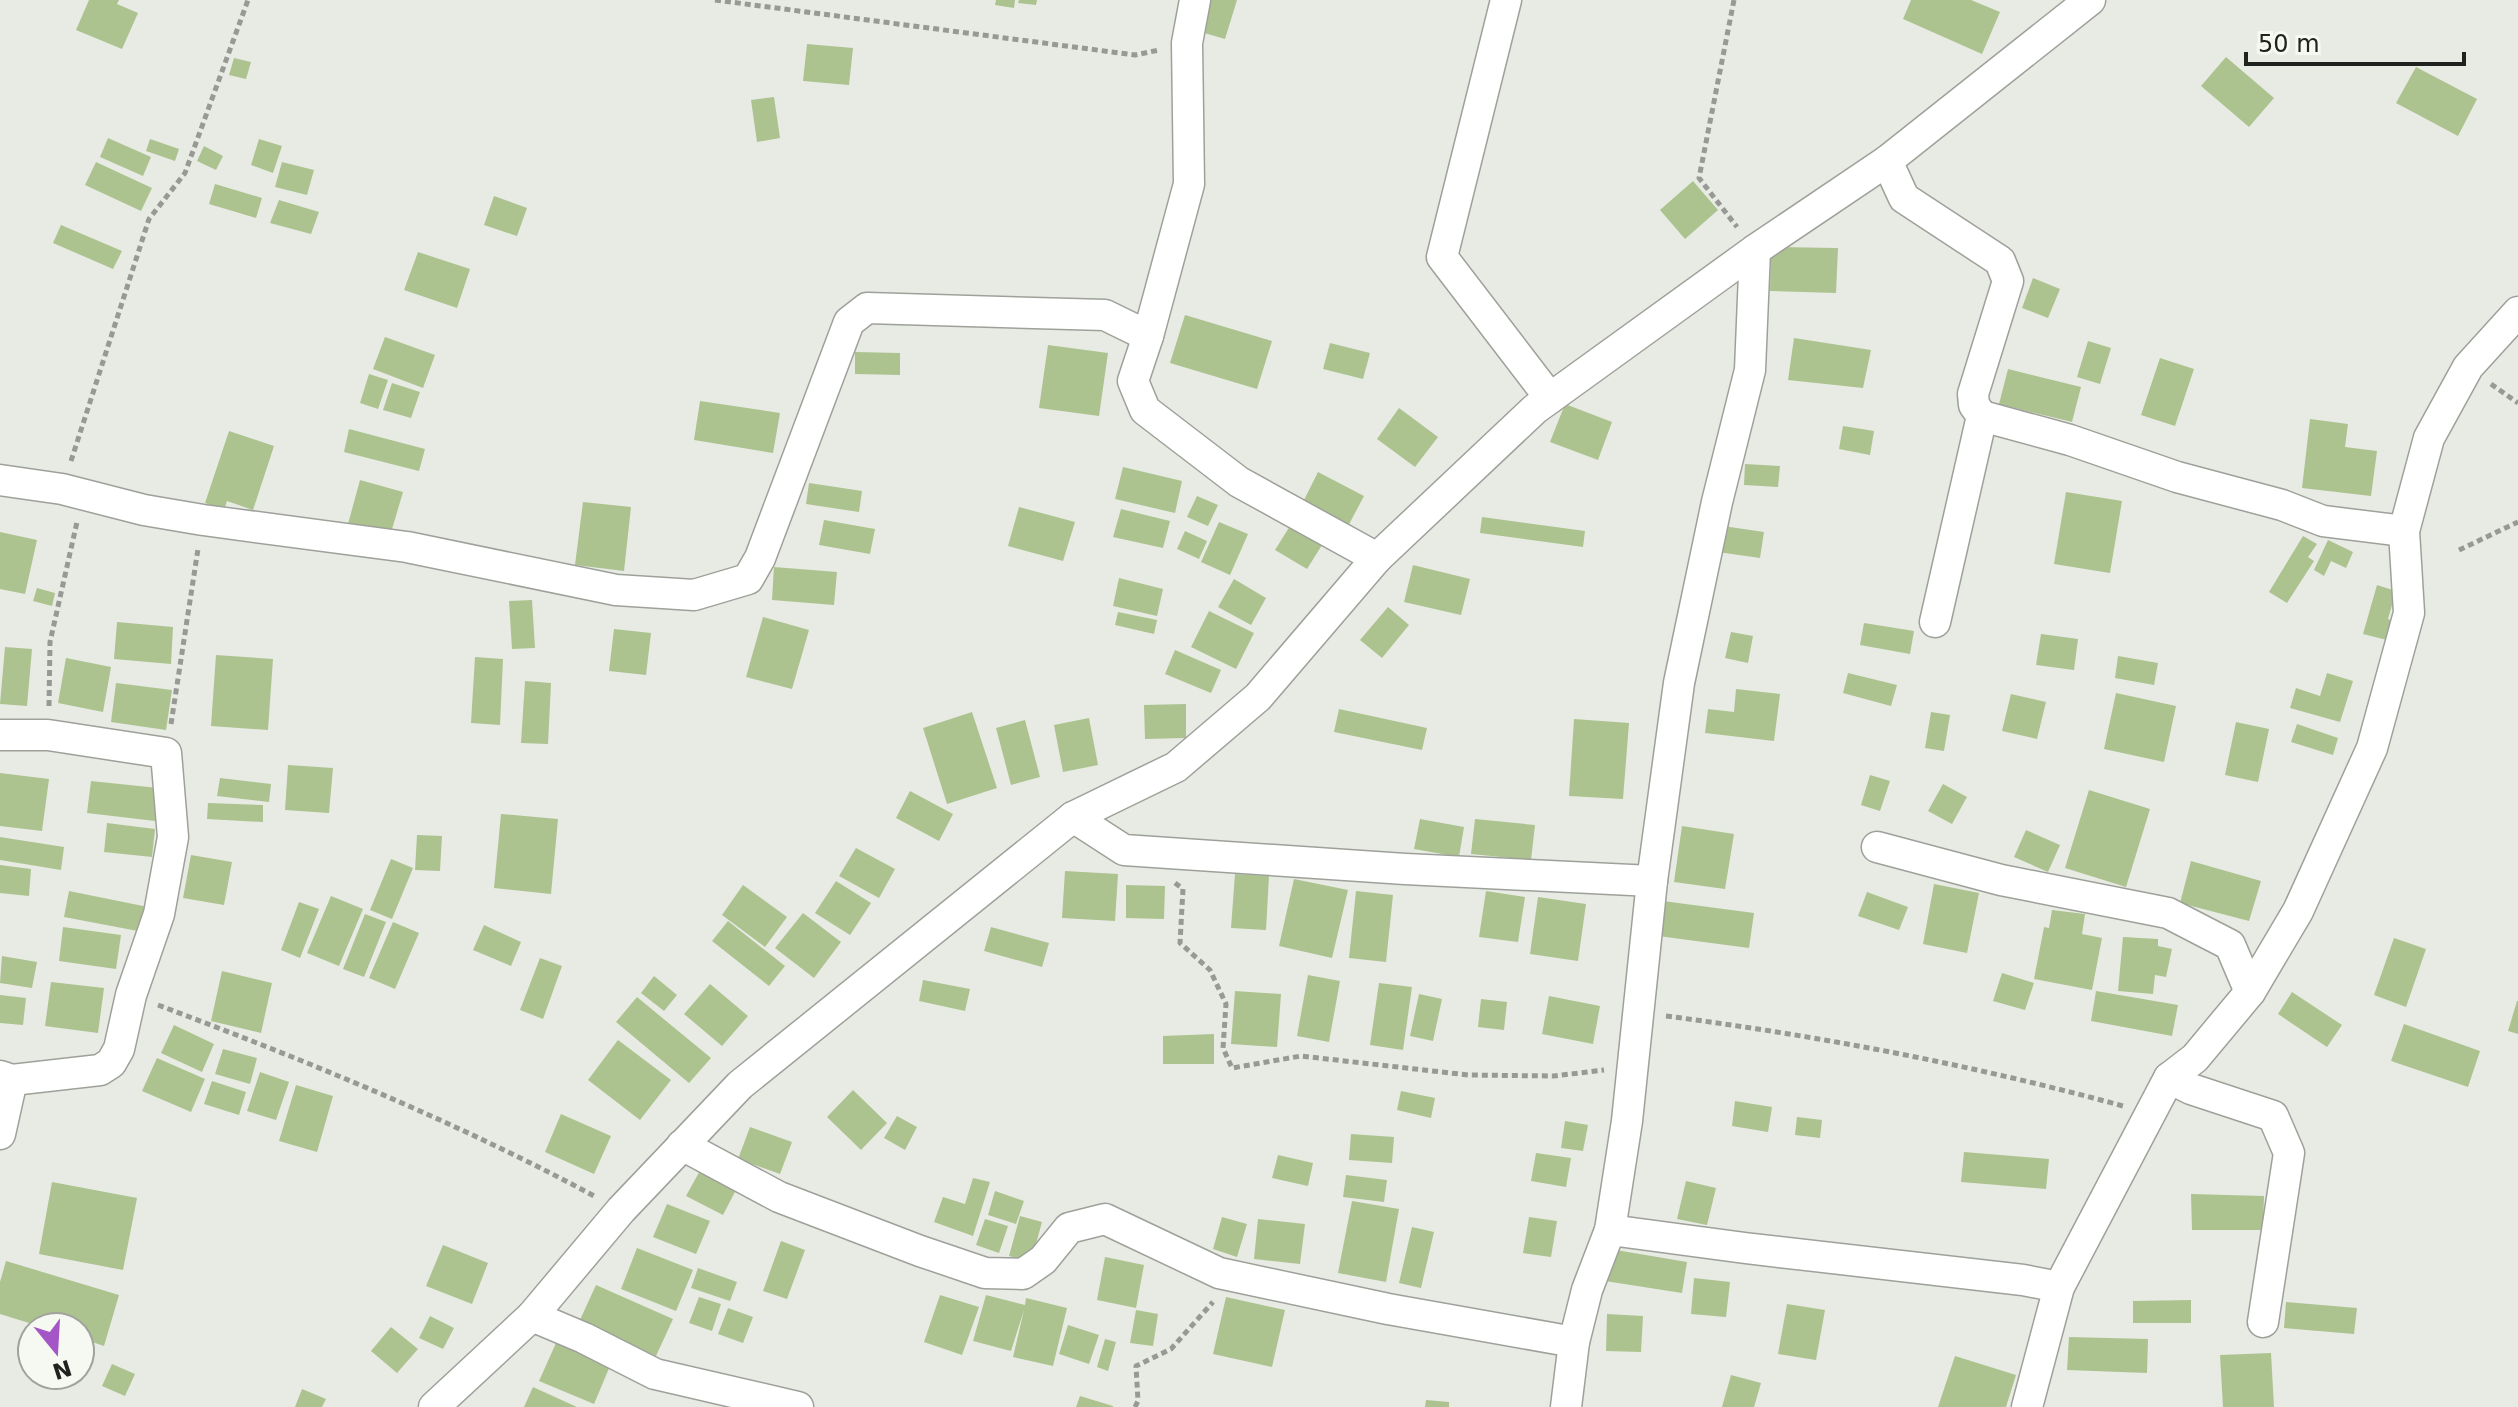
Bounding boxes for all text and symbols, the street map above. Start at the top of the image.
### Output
scale bar [2246,16,2464,66]
text: 50 m [2258,30,2320,58]
north arrow [16,1311,96,1391]
text: N [49,1355,75,1384]

